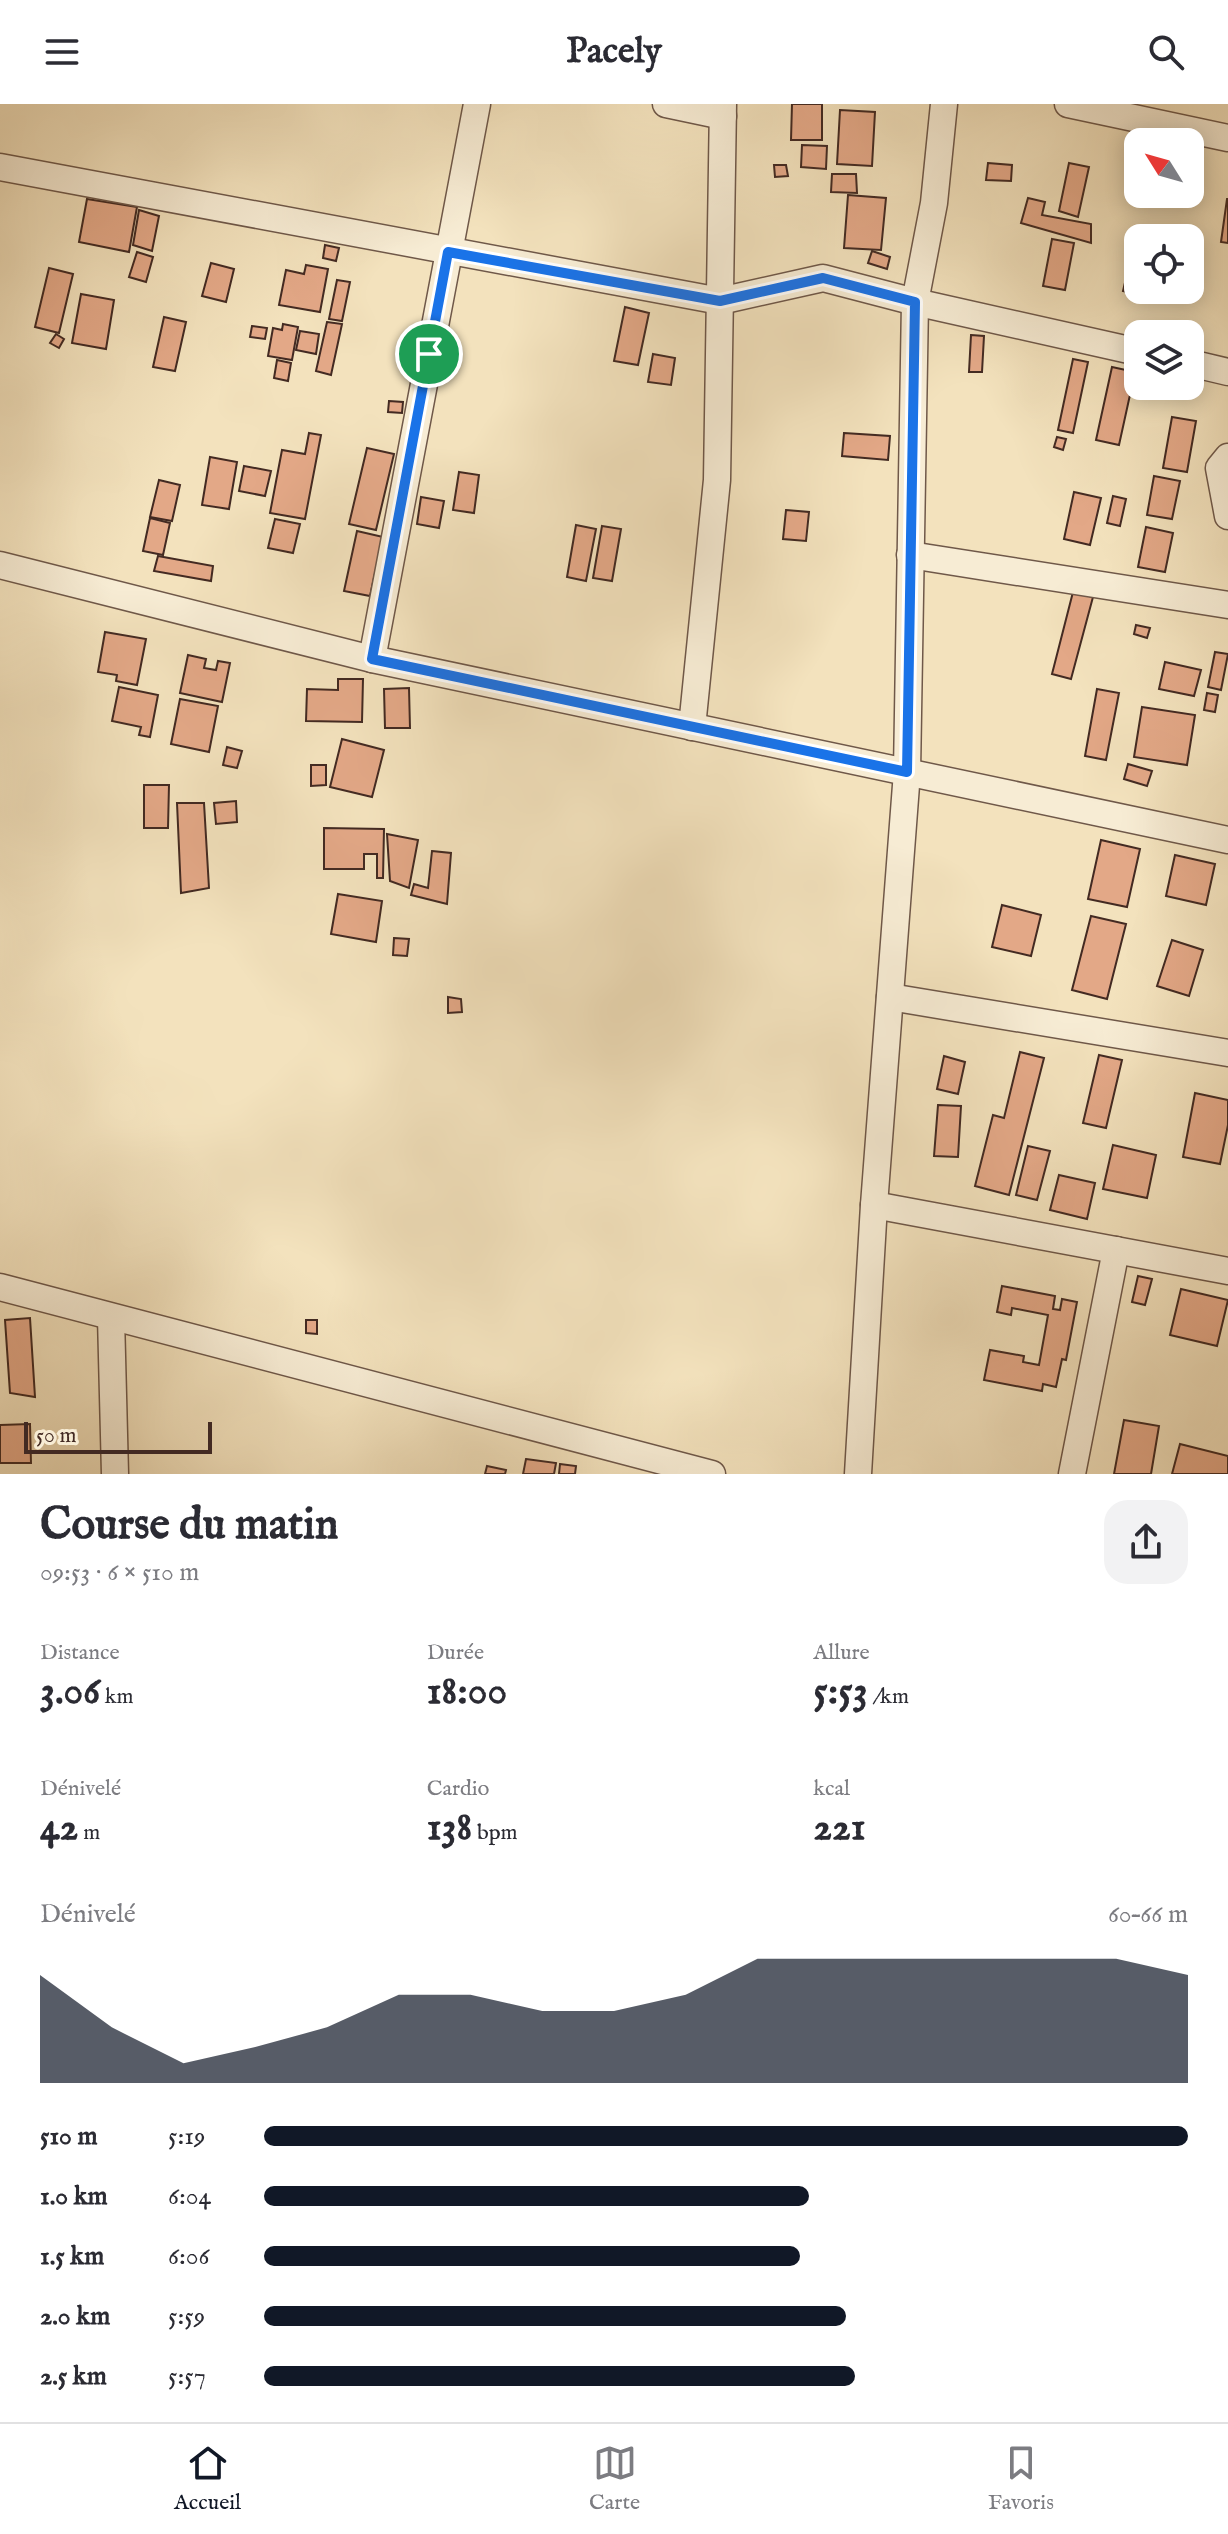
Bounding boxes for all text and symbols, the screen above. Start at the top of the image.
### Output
text: Pacely [566,29,662,75]
icon: menu [40,30,84,74]
icon: search [1144,30,1188,74]
north arrow [1124,128,1204,208]
map controls [1124,128,1204,400]
button: locate [1124,224,1204,304]
pin [395,320,463,388]
button: layers [1124,320,1204,400]
icon: arrive [407,332,451,376]
scale bar [24,1418,212,1454]
text: 50 m [36,1422,77,1450]
text: Course du matin [40,1498,338,1554]
button: share [1104,1500,1188,1584]
text: 09:53 · 6 × 510 m [40,1556,199,1589]
text: Distance [40,1639,120,1667]
text: Durée [427,1639,484,1667]
text: Allure [813,1639,870,1667]
text: 3.06 [40,1667,100,1718]
text: 18:00 [427,1667,507,1718]
text: 5:53 [813,1667,868,1718]
text: km [100,1683,134,1711]
text: /km [868,1683,909,1711]
text: Dénivelé [40,1775,121,1803]
text: Cardio [427,1775,489,1803]
text: kcal [813,1775,850,1803]
text: 42 [40,1803,78,1854]
text: 138 [427,1803,472,1854]
text: 221 [813,1803,866,1854]
text: m [78,1819,100,1847]
text: bpm [472,1819,518,1847]
text: Dénivelé [40,1898,136,1931]
text: 60–66 m [1108,1898,1188,1931]
text: 510 m [40,2120,98,2153]
text: 5:19 [168,2120,205,2153]
text: 1.0 km [40,2180,108,2213]
text: 6:04 [168,2180,211,2213]
text: 1.5 km [40,2240,104,2273]
text: 6:06 [168,2240,210,2273]
text: 2.0 km [40,2300,110,2333]
text: 5:59 [168,2300,205,2333]
text: 2.5 km [40,2360,107,2393]
text: 5:57 [168,2360,206,2393]
tab: Accueil [174,2441,241,2517]
tab: Carte [589,2441,640,2517]
tab: Favoris [988,2441,1054,2517]

